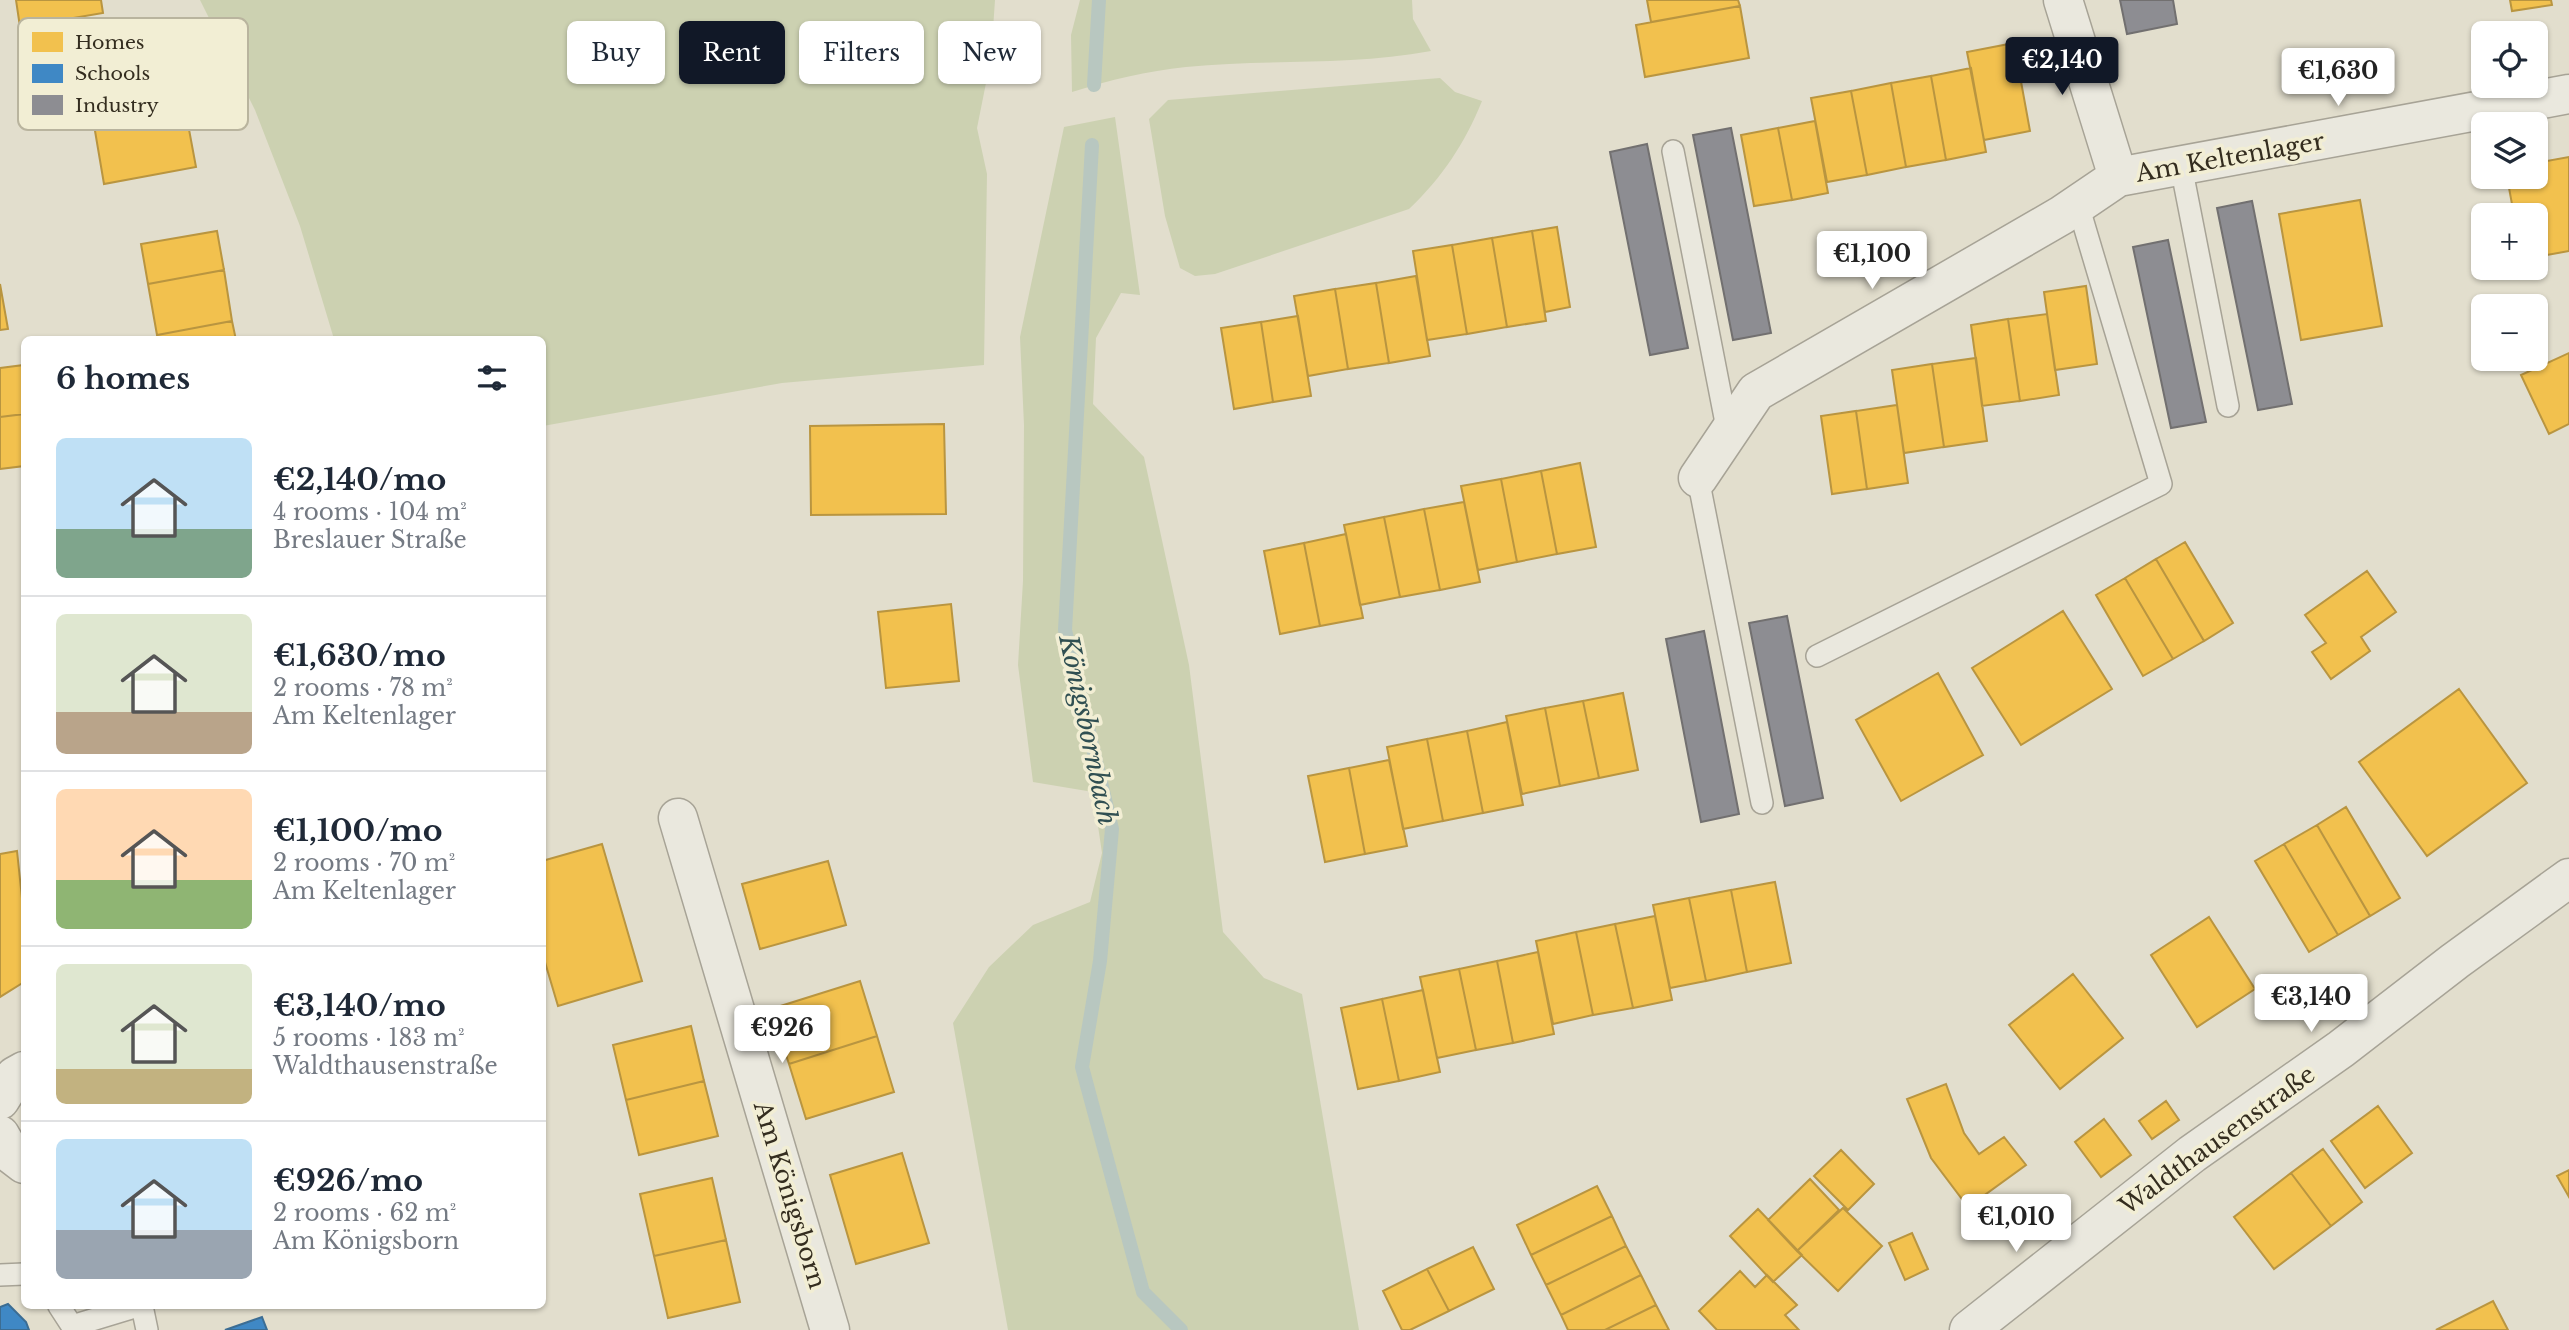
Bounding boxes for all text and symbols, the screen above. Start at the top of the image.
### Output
legend [18,18,248,130]
chip: Buy [567,21,665,84]
chip: Rent [679,21,785,84]
chip: Filters [799,21,924,84]
chip: New [938,21,1041,84]
map controls [2471,21,2548,371]
button: locate [2471,21,2548,98]
text: Homes [75,31,144,54]
pin: €2,140 [2005,38,2119,97]
text: €2,140 [2021,46,2103,74]
pin: €1,630 [2281,48,2395,108]
text: €1,630 [2298,57,2378,85]
text: Schools [75,62,150,85]
text: Industry [75,94,159,117]
button: layers [2471,112,2548,189]
street label: Am Keltenlager [2133,126,2327,188]
button: + [2471,203,2548,280]
pin: €1,100 [1815,232,1929,291]
text: €1,100 [1833,240,1911,268]
button: − [2471,294,2548,371]
icon: filters [473,359,511,397]
text: 6 homes [56,360,190,397]
text: €2,140/mo [273,461,446,498]
icon: home [112,466,196,550]
text: 4 rooms · 104 m² [273,498,467,526]
text: Breslauer Straße [273,526,467,554]
water label: Königsbornbach [1052,631,1124,828]
text: €1,630/mo [273,637,446,674]
icon: home [112,642,196,726]
text: 2 rooms · 78 m² [273,674,453,702]
text: Am Keltenlager [273,702,456,730]
text: €1,100/mo [273,812,442,849]
icon: home [112,817,196,901]
text: 2 rooms · 70 m² [273,849,455,877]
text: Am Keltenlager [273,877,456,905]
pin: €3,140 [2254,974,2368,1034]
text: €3,140 [2271,983,2351,1011]
text: €3,140/mo [273,987,446,1024]
icon: home [112,992,196,1076]
pin: €926 [741,1006,823,1065]
text: €926 [750,1014,814,1042]
text: 5 rooms · 183 m² [273,1024,465,1052]
text: Waldthausenstraße [273,1052,498,1080]
street label: Waldthausenstraße [2113,1059,2320,1221]
street label: Am Königsborn [747,1097,832,1292]
text: €926/mo [273,1162,423,1199]
icon: home [112,1167,196,1251]
pin: €1,010 [1959,1194,2073,1254]
text: 2 rooms · 62 m² [273,1199,456,1227]
text: €1,010 [1977,1203,2055,1231]
text: Am Königsborn [273,1227,459,1255]

